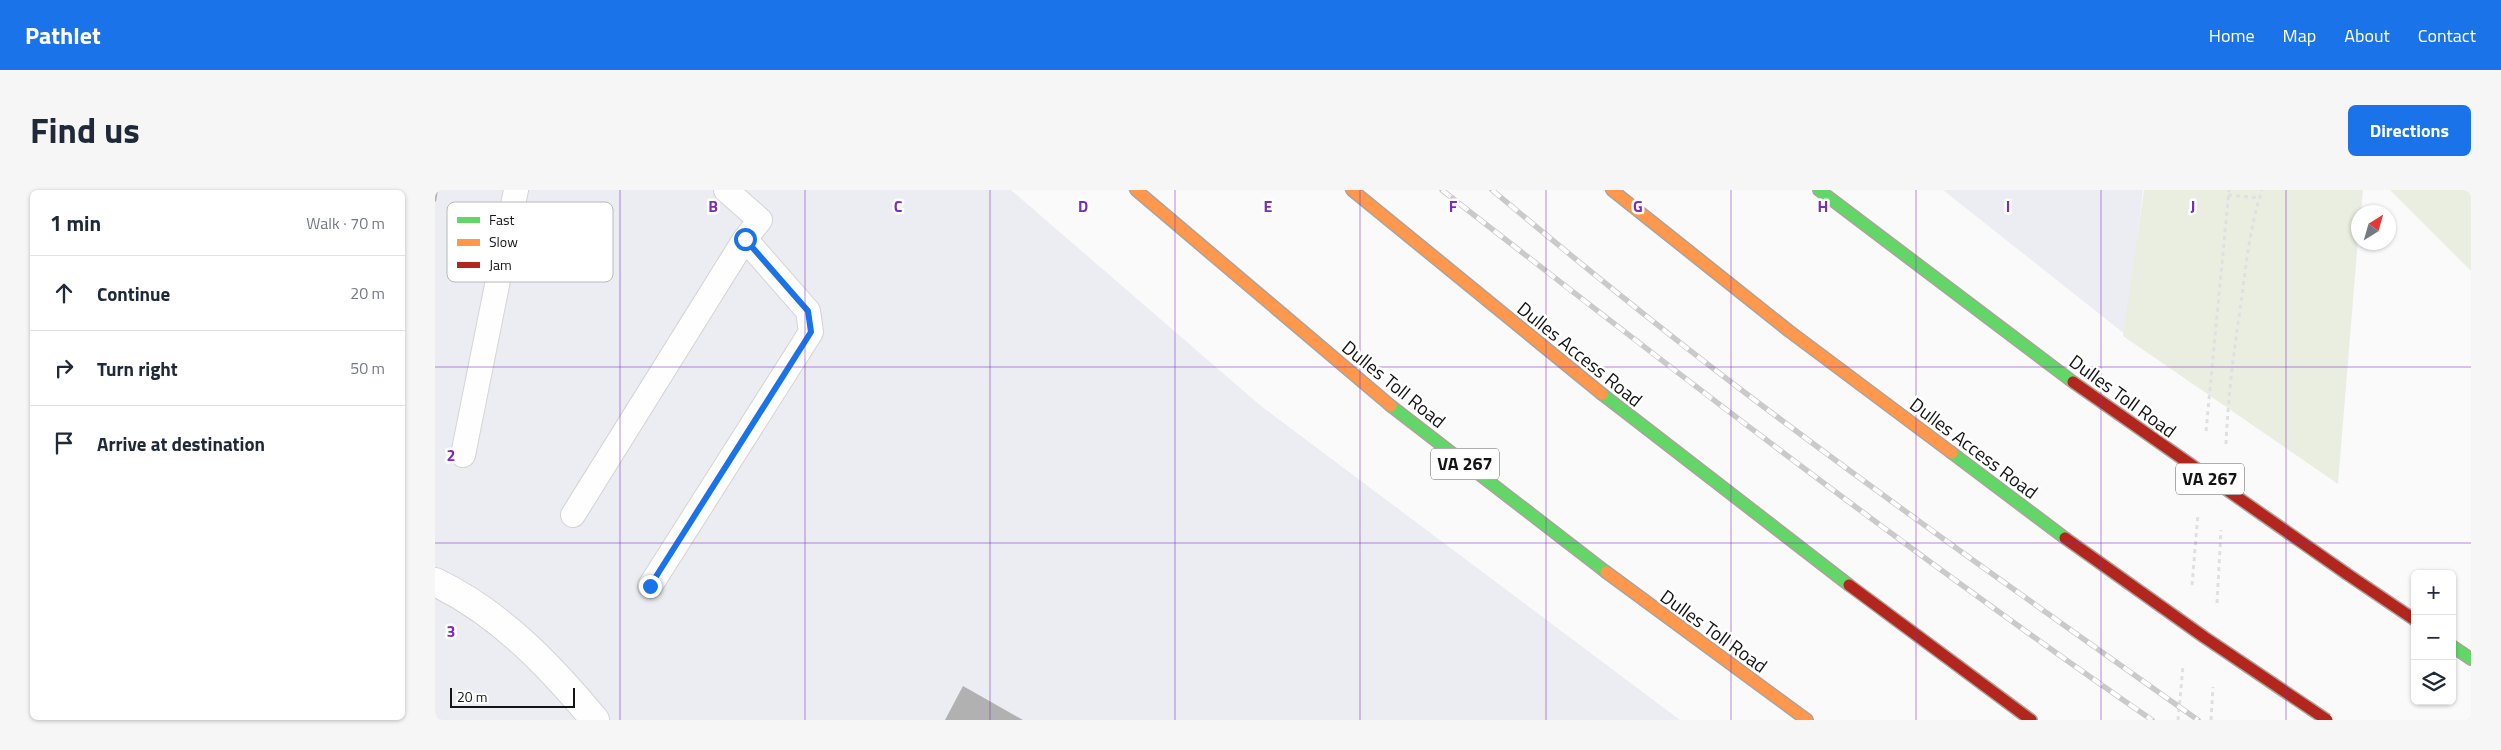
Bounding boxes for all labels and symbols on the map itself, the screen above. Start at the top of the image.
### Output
text: B [708,194,718,218]
text: C [894,194,903,218]
text: D [1078,194,1088,218]
text: E [1264,194,1273,218]
text: F [1449,194,1458,218]
text: G [1633,194,1643,218]
text: H [1818,194,1828,218]
text: I [2006,194,2010,218]
text: J [2191,194,2195,218]
legend [447,202,613,282]
north arrow [2351,205,2396,250]
text: Fast [489,209,514,230]
route start [734,228,757,251]
text: Slow [489,231,518,252]
text: Jam [489,254,512,275]
street label: Dulles Access Road [1511,294,1649,413]
street label: Dulles Toll Road [1336,333,1452,435]
street label: Dulles Toll Road [2064,347,2183,444]
street label: Dulles Access Road [1904,390,2044,505]
text: 2 [447,443,455,467]
road number: VA 267 [1431,448,1499,480]
road number: VA 267 [2176,464,2244,494]
route end [639,575,662,598]
street label: Dulles Toll Road [1655,582,1774,679]
text: 3 [447,619,455,643]
scale bar [450,685,575,708]

